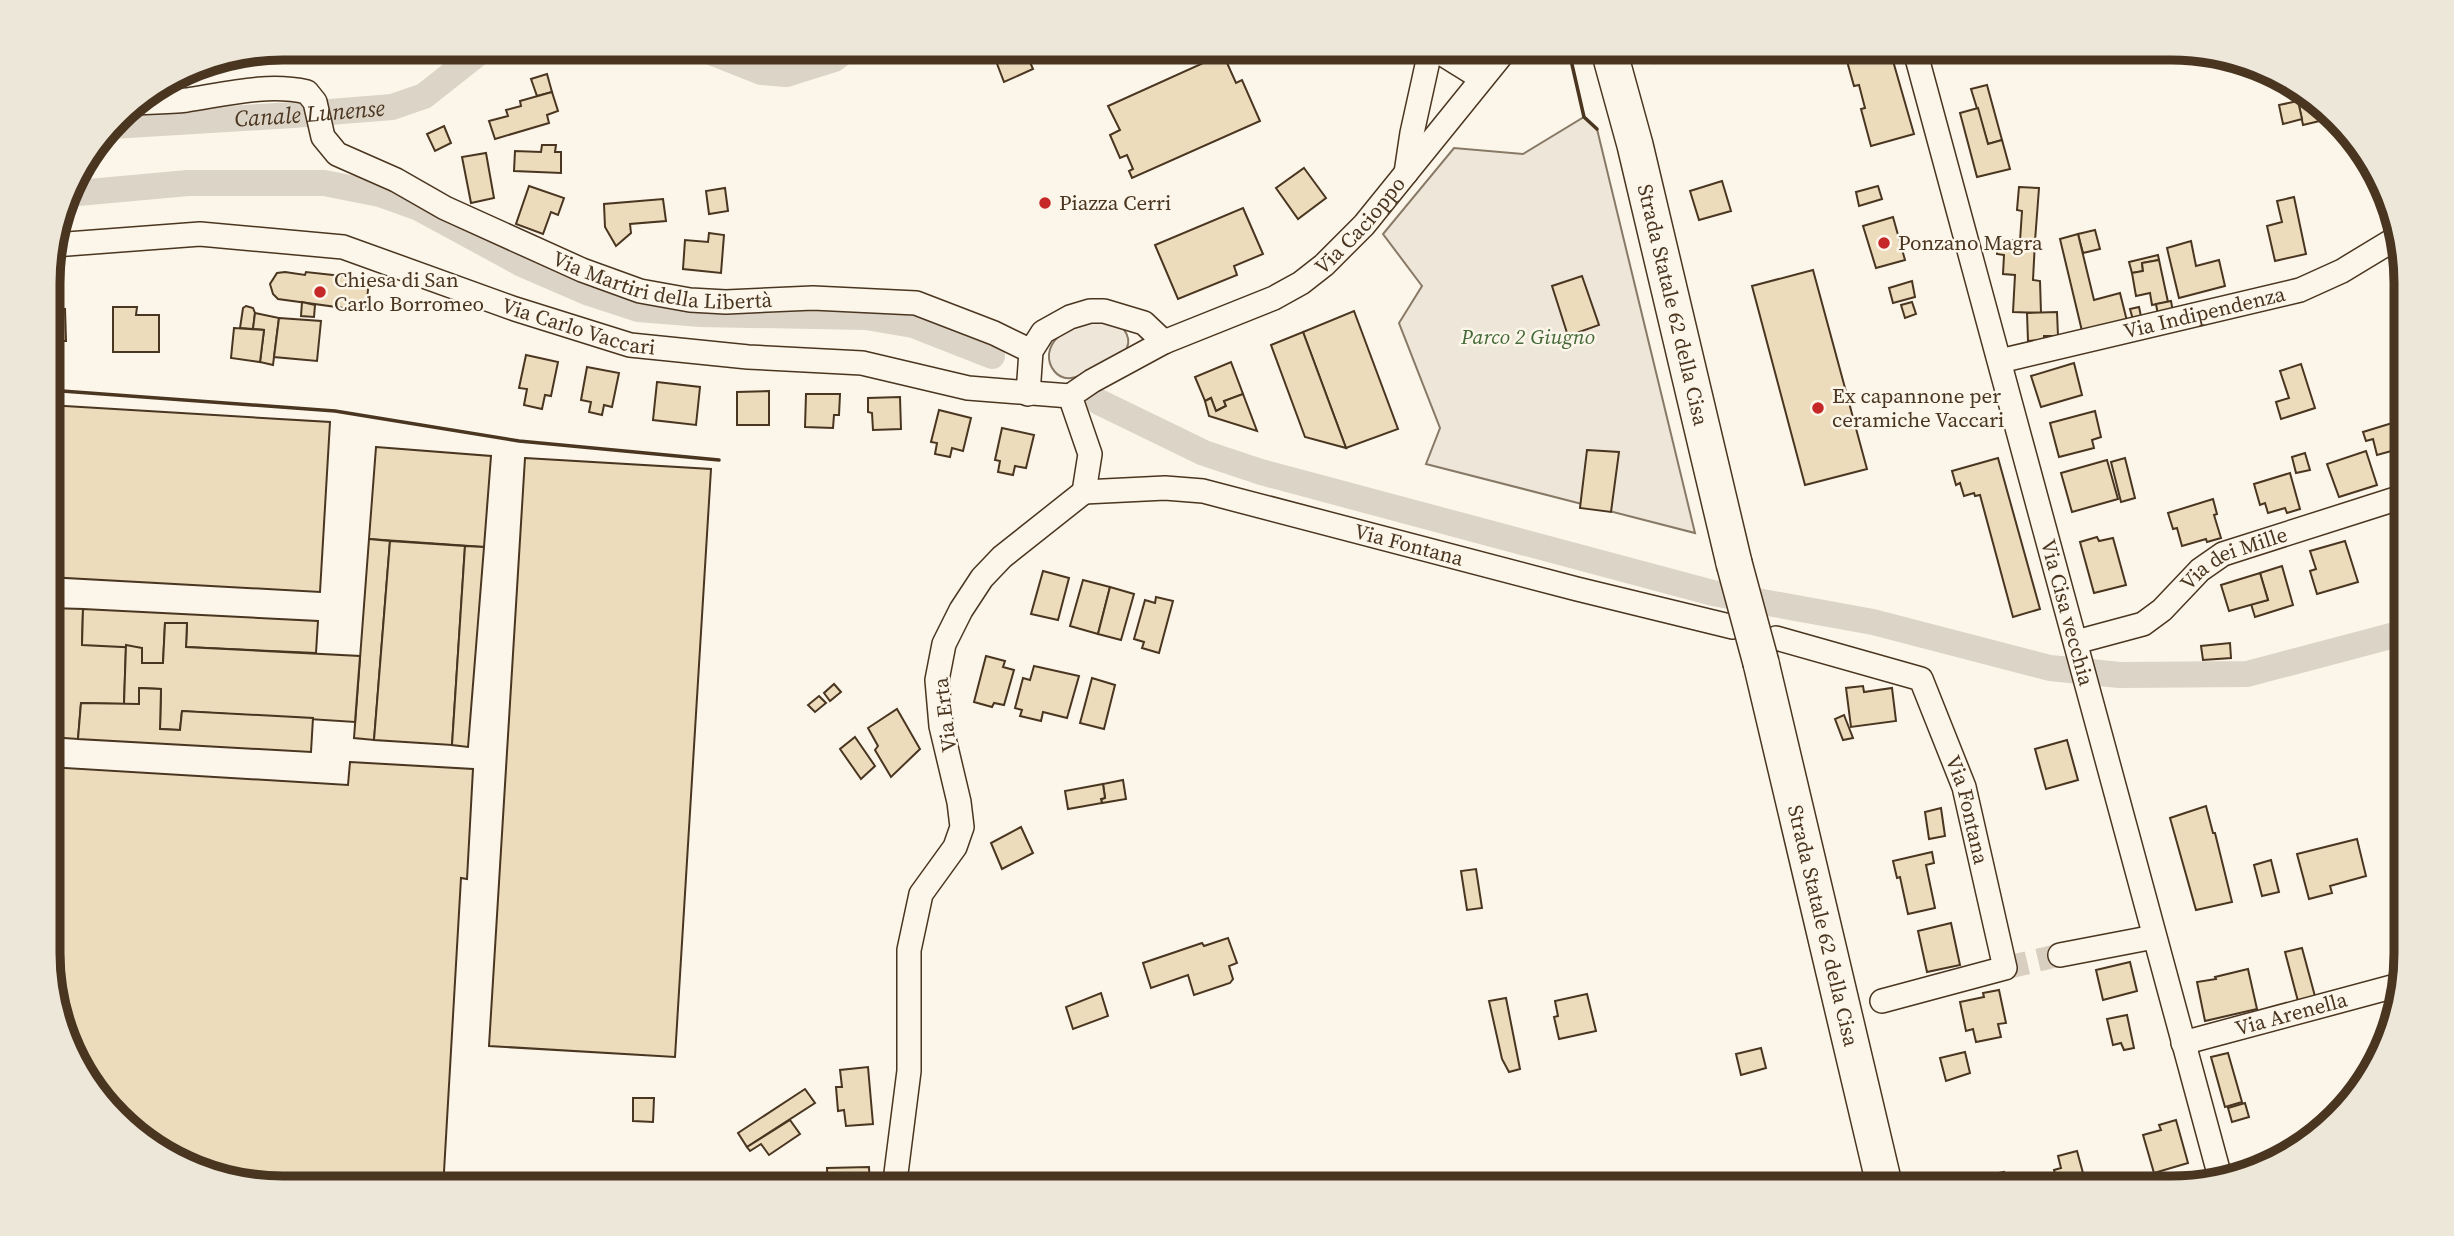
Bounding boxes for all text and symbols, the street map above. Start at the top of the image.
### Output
water label: Canale Lunense [234,92,387,135]
street label: Via Cacioppo [1309,170,1412,281]
street label: Strada Statale 62 della Cisa [1631,181,1716,429]
place label: Piazza Cerri [1059,188,1171,217]
marker: Piazza Cerri [1037,195,1053,211]
place label: Ponzano Magra [1898,228,2043,257]
marker: Ponzano Magra [1876,235,1892,251]
street label: Via Martiri della Libertà [548,244,773,316]
place label: Chiesa di San Carlo Borromeo [334,265,484,318]
street label: Via Indipendenza [2120,279,2288,345]
marker: Chiesa di San Carlo Borromeo [312,284,328,300]
street label: Via Carlo Vaccari [498,290,657,361]
park label: Parco 2 Giugno [1460,322,1595,351]
place label: Ex capannone per ceramiche Vaccari [1832,381,2004,434]
marker: Ex capannone per ceramiche Vaccari [1810,400,1826,416]
street label: Via Fontana [1351,516,1467,573]
street label: Via dei Mille [2173,519,2291,596]
street label: Via Cisa vecchia [2034,536,2101,689]
street label: Via Erta [926,676,963,754]
street label: Via Fontana [1939,751,1996,867]
street label: Strada Statale 62 della Cisa [1781,802,1866,1050]
street label: Via Arenella [2232,984,2351,1042]

